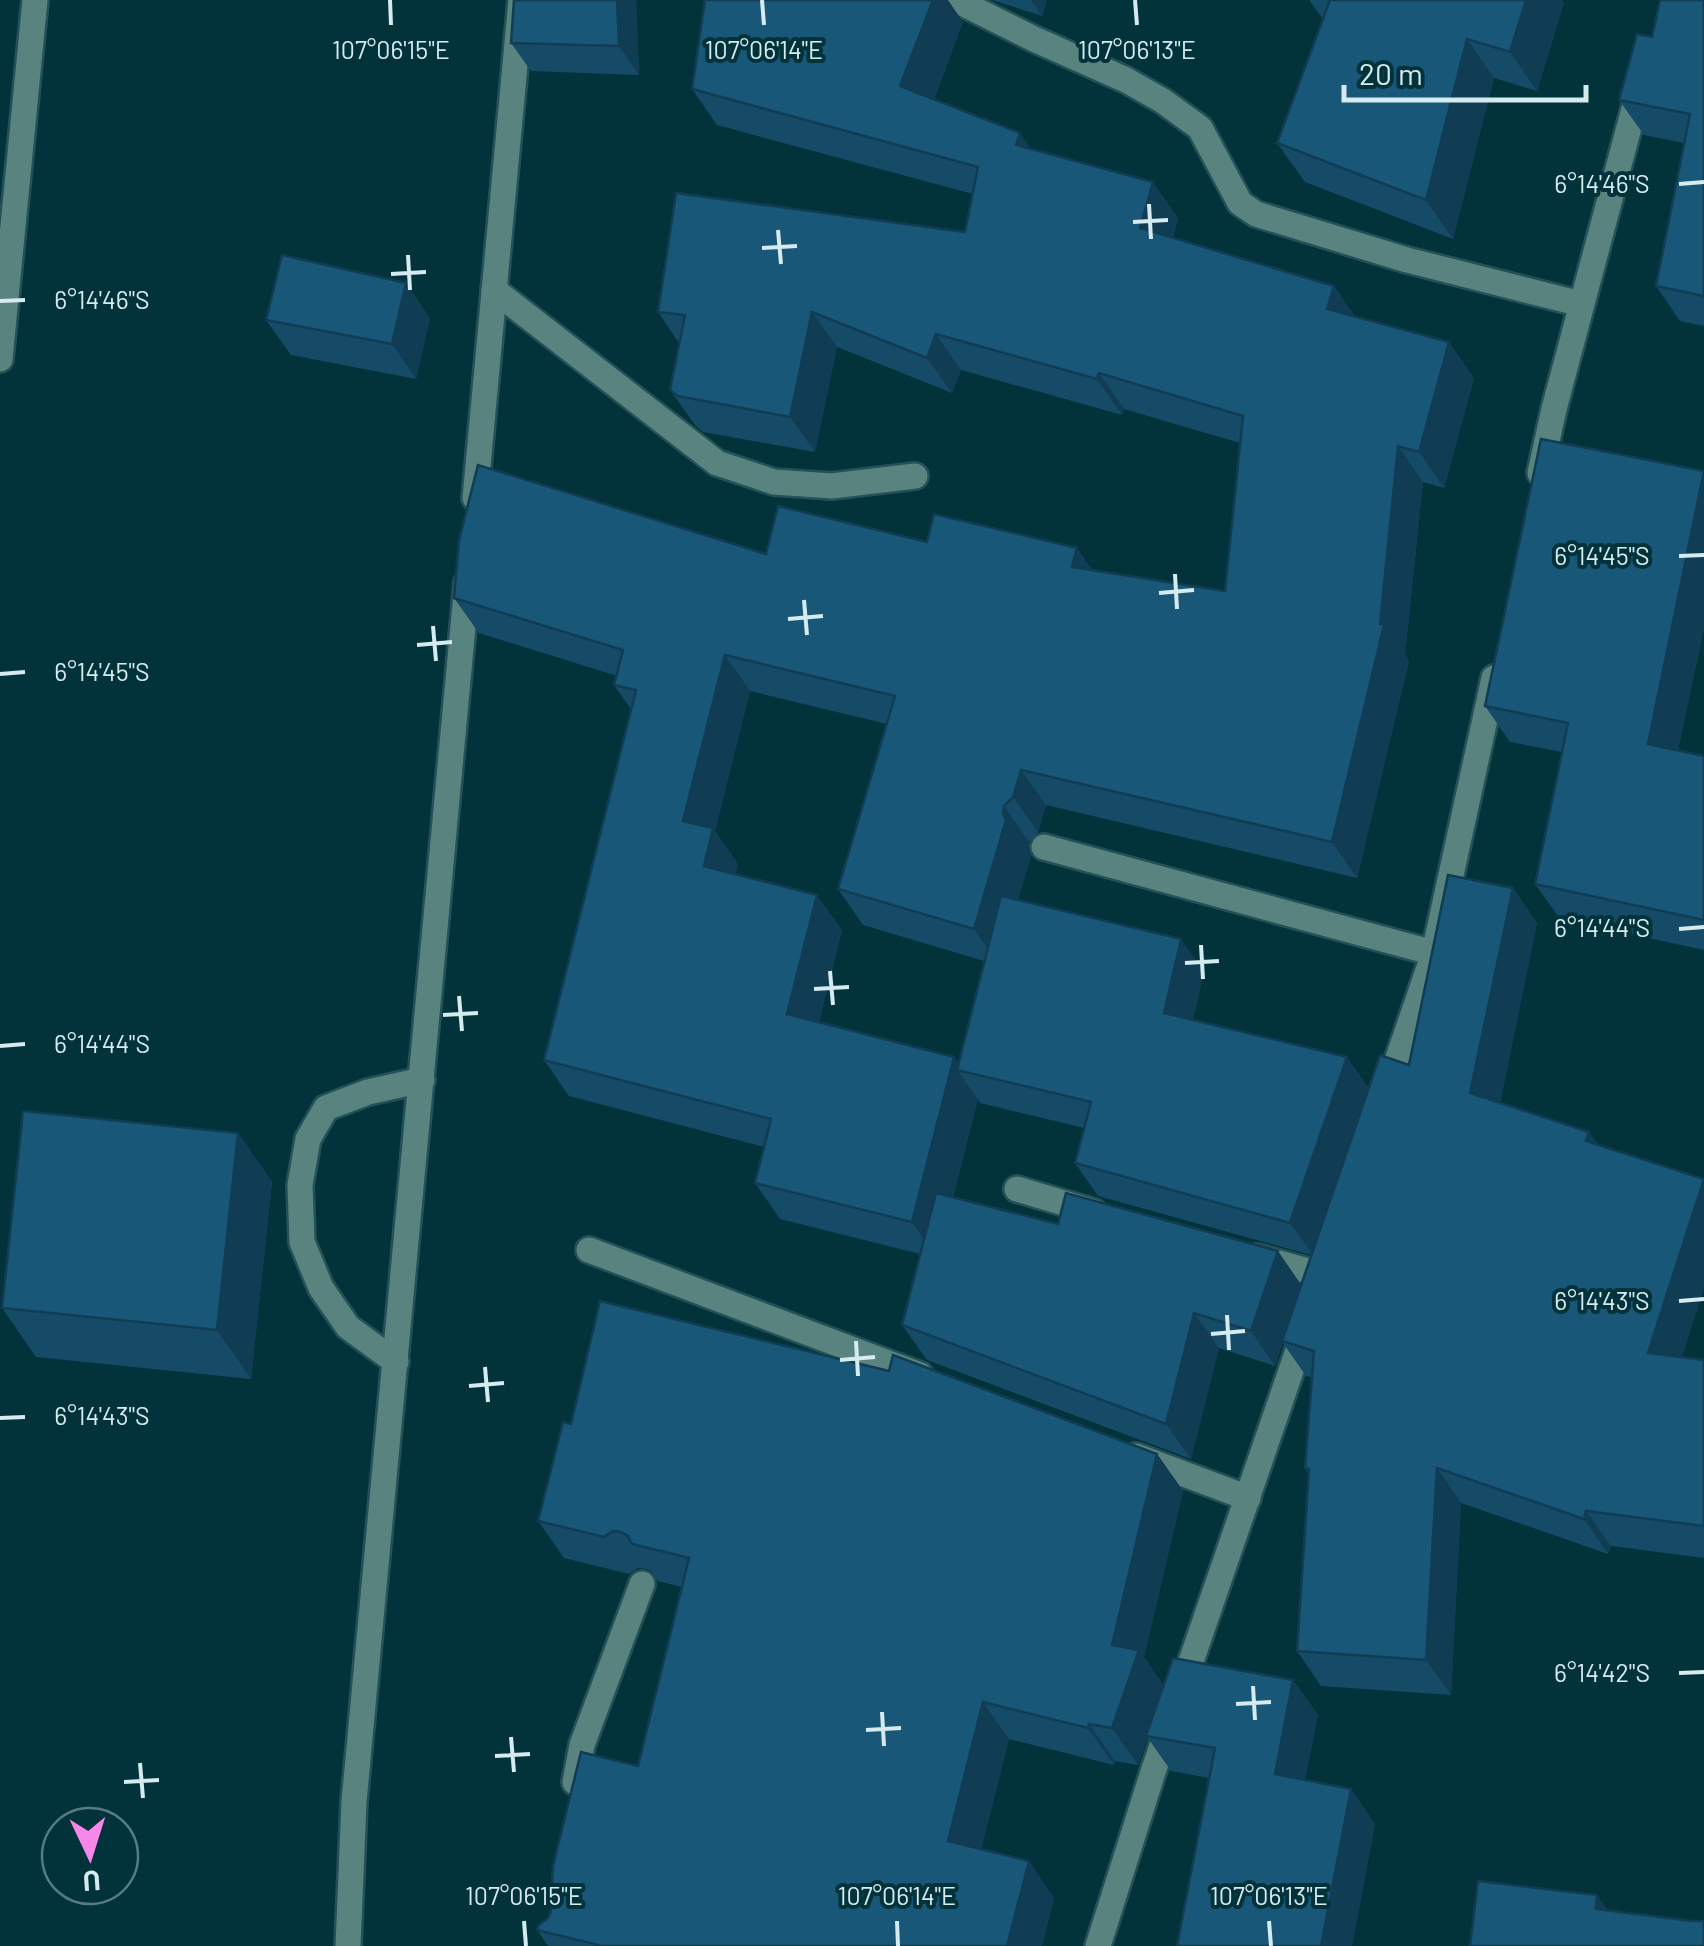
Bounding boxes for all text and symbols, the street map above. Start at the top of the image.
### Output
text: 107°06'15"E [332,34,450,64]
text: 107°06'14"E [705,34,823,64]
text: 107°06'13"E [1078,34,1196,64]
scale bar [1344,40,1586,102]
text: 20 m [1359,55,1423,91]
text: 6°14'46"S [1554,168,1650,198]
text: 6°14'46"S [54,284,150,314]
text: 6°14'45"S [1554,540,1650,570]
text: 6°14'45"S [54,656,150,686]
text: 6°14'44"S [1554,912,1650,942]
text: 6°14'44"S [54,1028,150,1058]
text: 6°14'43"S [1554,1285,1650,1315]
text: 6°14'43"S [54,1400,150,1430]
text: 6°14'42"S [1554,1657,1650,1687]
north arrow [40,1806,140,1906]
text: U [82,1864,102,1900]
text: 107°06'15"E [465,1880,583,1910]
text: 107°06'14"E [838,1880,956,1910]
text: 107°06'13"E [1210,1880,1328,1910]

